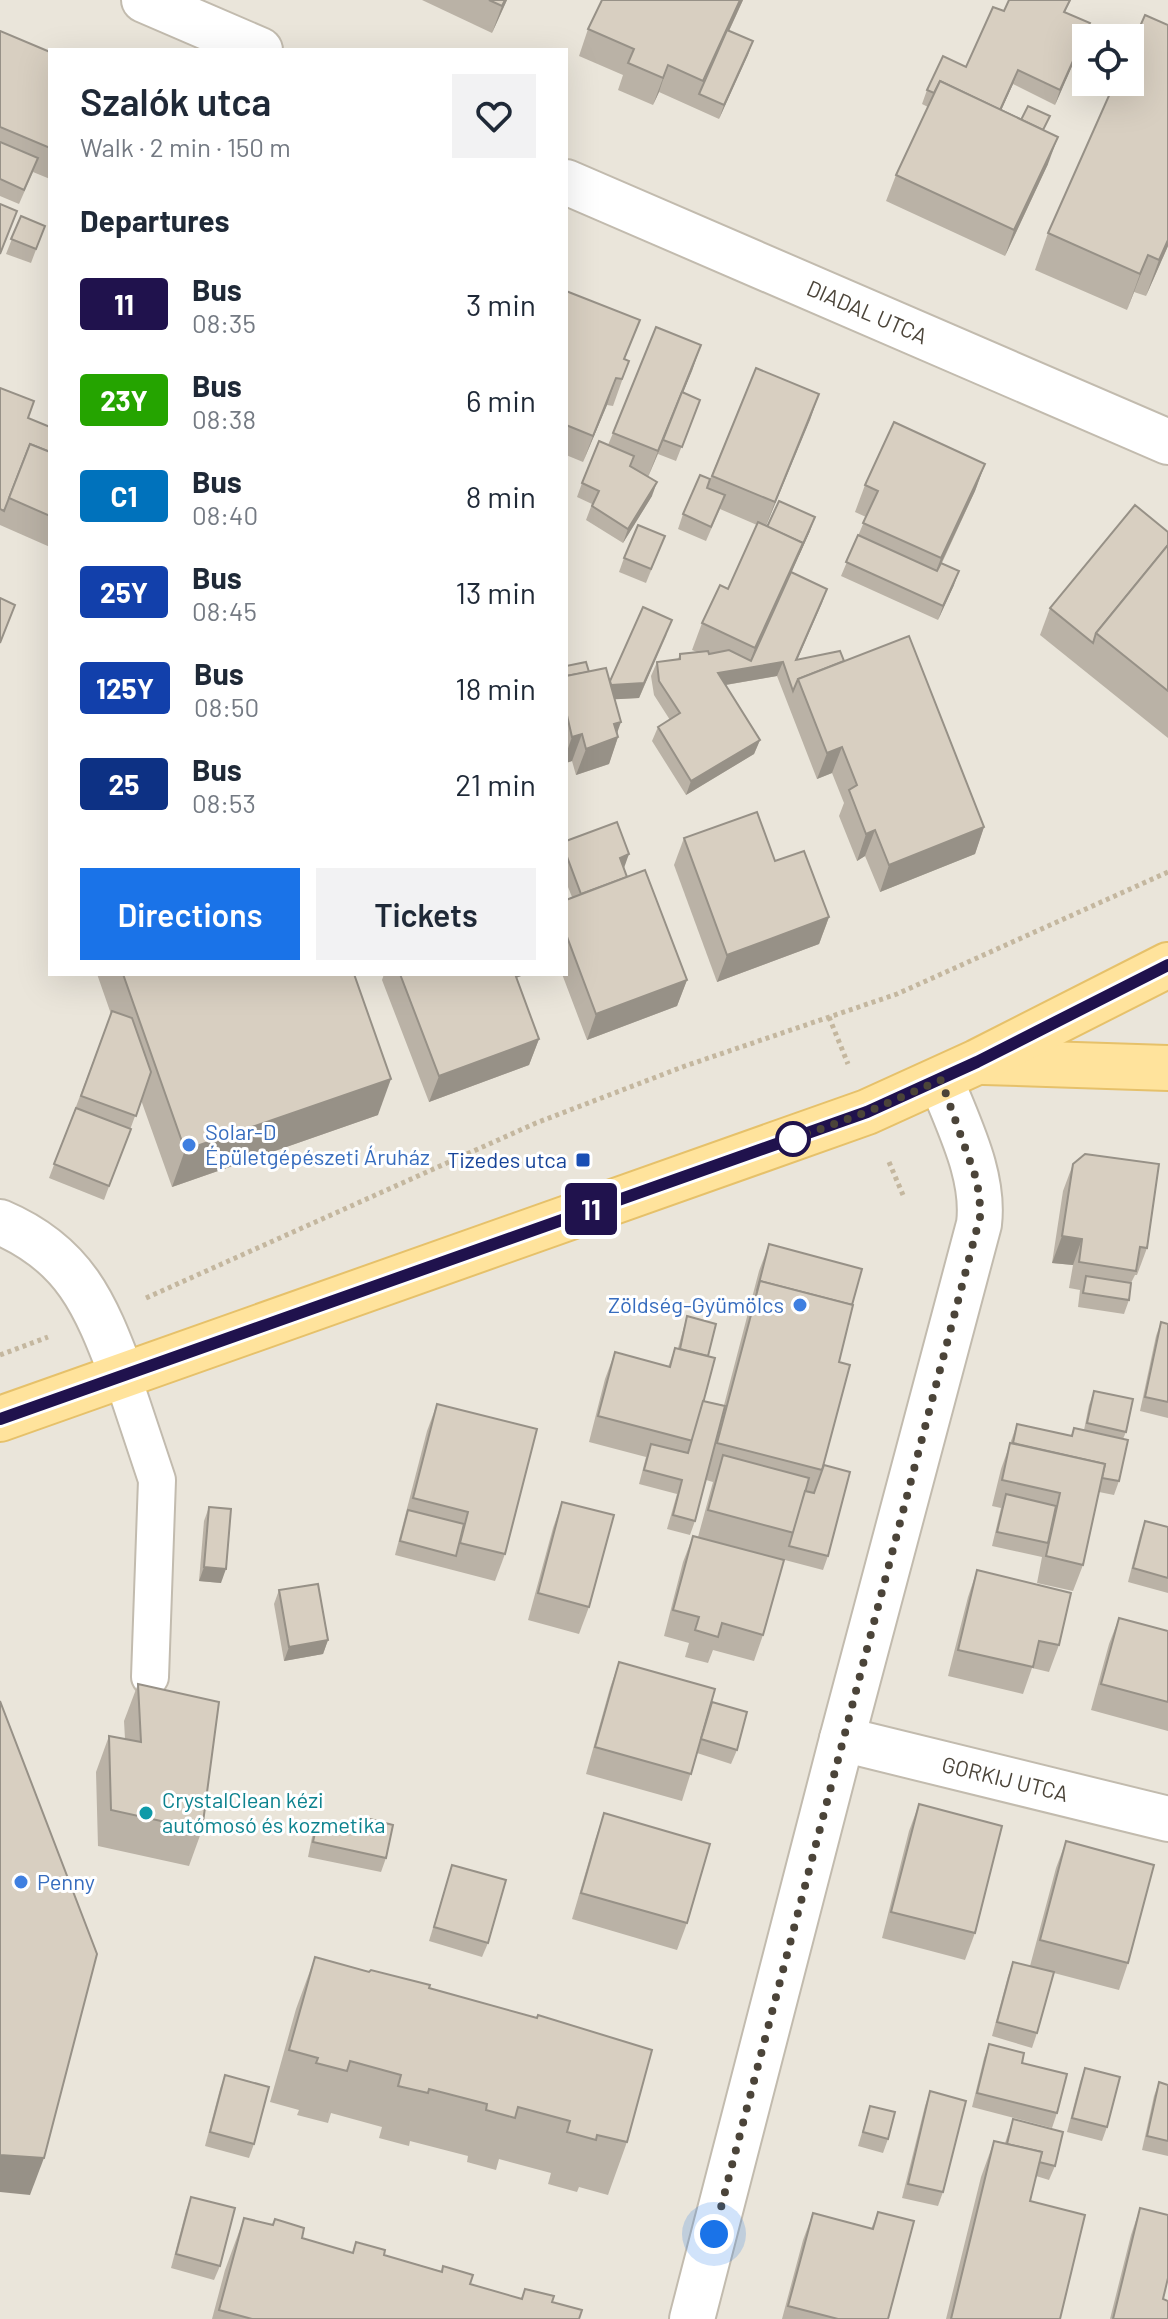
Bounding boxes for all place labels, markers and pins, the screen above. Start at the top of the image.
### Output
place label: Solar-D Épületgépészeti Áruház [205,1118,430,1169]
unlabelled marker [776,1122,810,1156]
marker: Solar-D Épületgépészeti Áruház [180,1136,198,1154]
place label: Tizedes utca [447,1146,567,1172]
marker: Tizedes utca [574,1151,592,1169]
place label: Zöldség-Gyümölcs [608,1291,784,1317]
marker: Zöldség-Gyümölcs [791,1296,809,1314]
place label: CrystalClean kézi autómosó és kozmetika [162,1786,386,1837]
marker: CrystalClean kézi autómosó és kozmetika [137,1804,155,1822]
place label: Penny [37,1868,95,1894]
marker: Penny [12,1873,30,1891]

